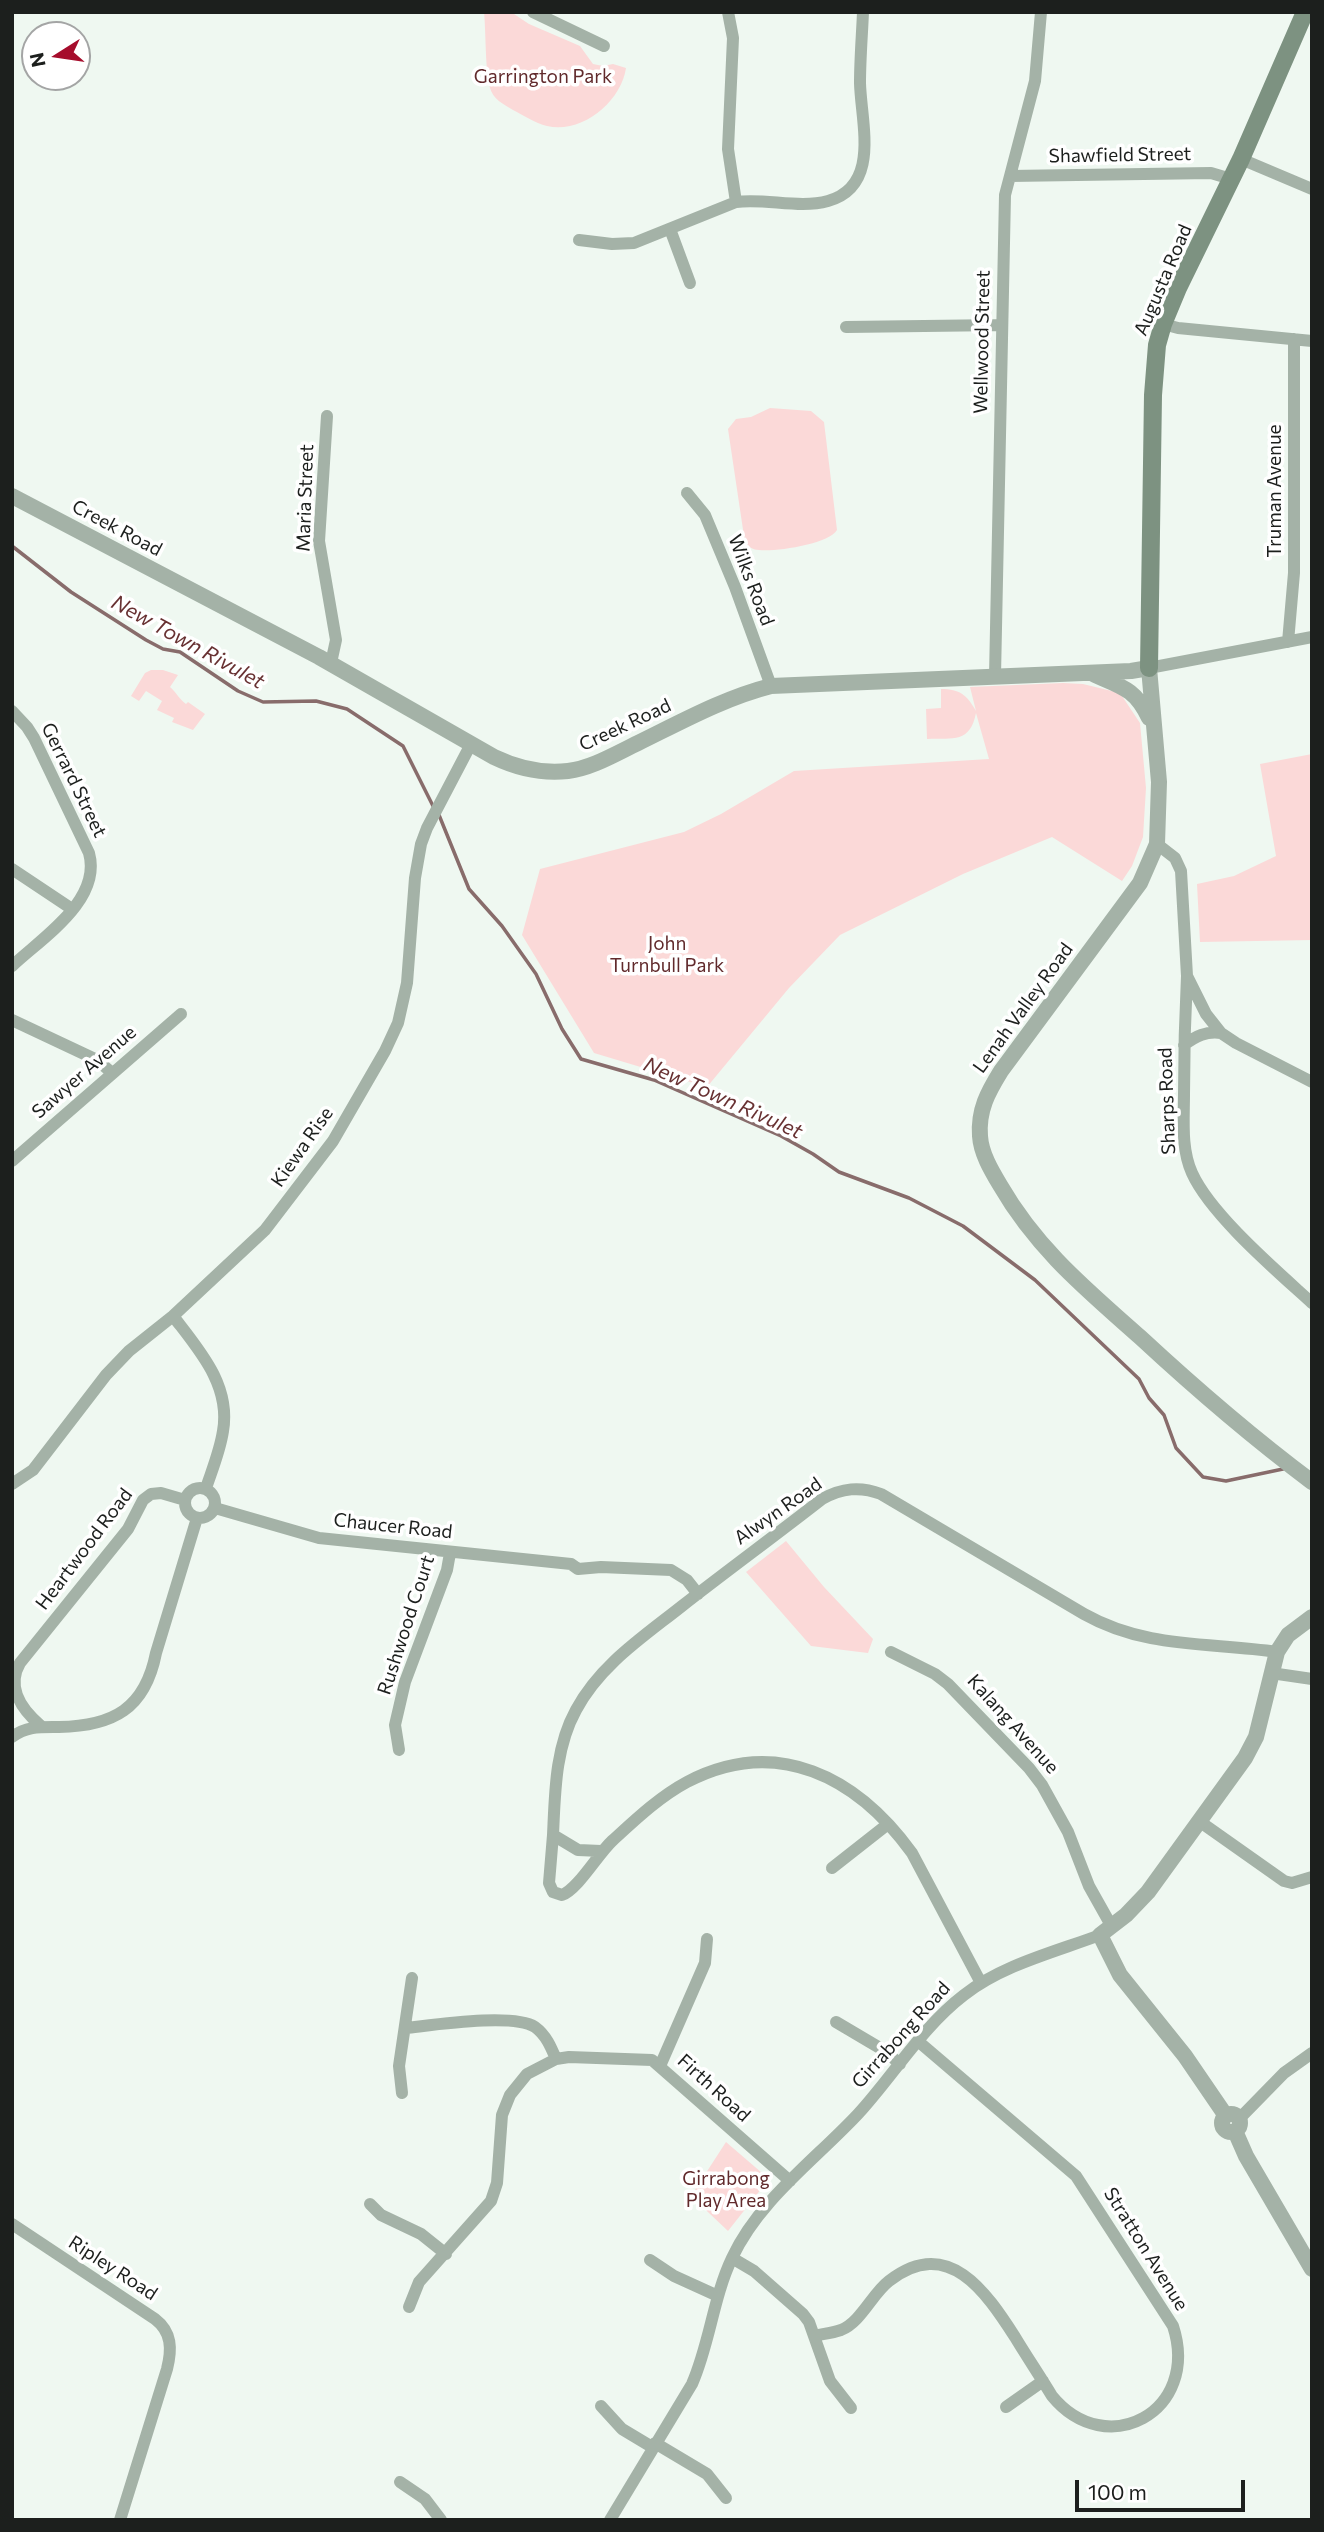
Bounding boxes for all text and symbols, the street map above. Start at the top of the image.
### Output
north arrow [21,21,91,91]
text: N [24,51,50,69]
park label: Garrington Park [474,66,612,88]
street label: Shawfield Street [1049,142,1191,168]
street label: Augusta Road [1129,221,1197,339]
street label: Wellwood Street [969,270,995,414]
street label: Truman Avenue [1264,424,1286,558]
street label: Maria Street [292,444,318,552]
street label: Creek Road [68,495,166,561]
street label: Wilks Road [723,531,779,629]
water label: New Town Rivulet [107,590,269,694]
street label: Creek Road [575,694,675,756]
street label: Gerrard Street [36,719,112,841]
park label: John Turnbull Park [610,933,724,977]
street label: Lenah Valley Road [968,938,1078,1078]
street label: Sawyer Avenue [27,1021,141,1123]
street label: Sharps Road [1154,1047,1180,1155]
water label: New Town Rivulet [640,1052,806,1144]
street label: Kiewa Rise [266,1103,338,1191]
street label: Alwyn Road [730,1472,826,1550]
street label: Heartwood Road [31,1484,137,1614]
street label: Chaucer Road [332,1508,454,1544]
street label: Rushwood Court [373,1552,439,1698]
street label: Kalang Avenue [963,1670,1063,1778]
street label: Girrabong Road [847,1977,955,2093]
street label: Firth Road [673,2049,755,2127]
park label: Girrabong Play Area [682,2168,770,2212]
street label: Stratton Avenue [1099,2183,1193,2315]
street label: Ripley Road [64,2231,162,2305]
scale bar [1079,2466,1249,2510]
text: 100 m [1088,2479,1147,2504]

